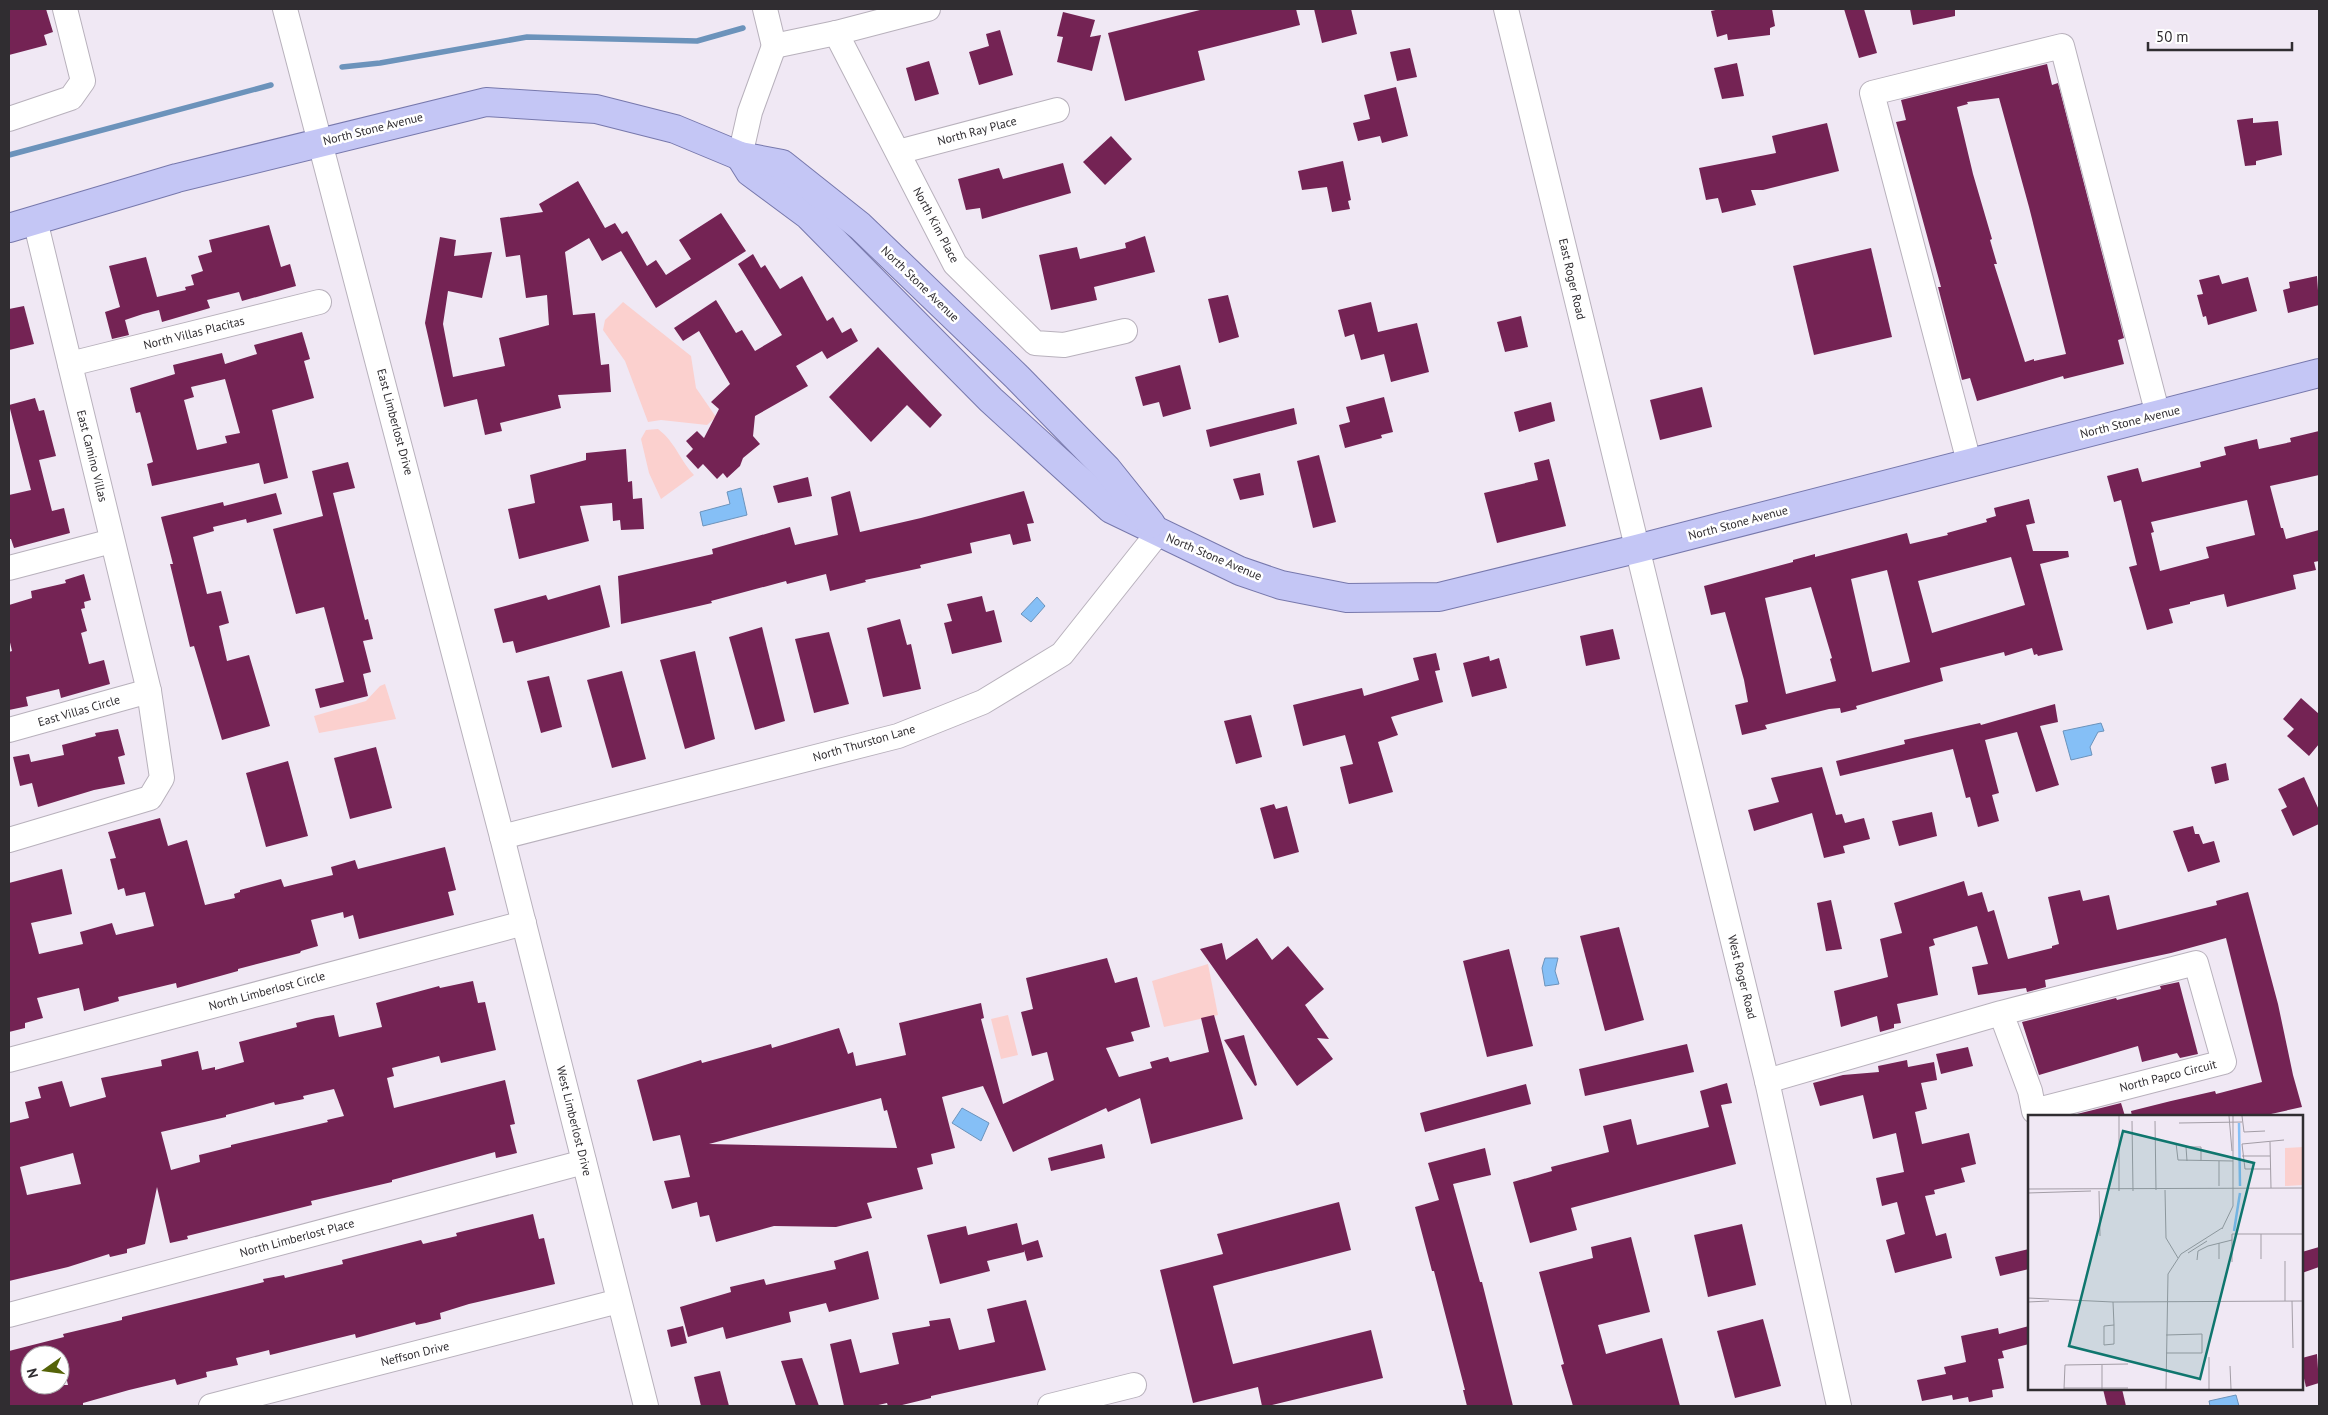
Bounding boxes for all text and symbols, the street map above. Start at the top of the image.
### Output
scale bar [2148,20,2292,52]
text: 50 m [2156,27,2189,46]
street label: North Stone Avenue [321,109,424,148]
street label: North Ray Place [936,113,1018,148]
street label: North Kim Place [910,184,963,265]
street label: East Roger Road [1556,237,1589,321]
street label: North Stone Avenue [878,243,962,325]
street label: North Villas Placitas [142,313,246,352]
street label: East Limberlost Drive [374,367,417,477]
street label: North Stone Avenue [2078,402,2181,441]
street label: East Camino Villas [74,408,111,503]
street label: North Stone Avenue [1686,502,1789,543]
street label: North Stone Avenue [1164,530,1264,583]
street label: East Villas Circle [36,692,122,729]
street label: North Thurston Lane [811,721,917,764]
street label: West Roger Road [1725,933,1760,1020]
street label: North Limberlost Circle [207,968,327,1013]
street label: North Papco Circuit [2118,1056,2218,1095]
street label: West Limberlost Drive [554,1064,595,1177]
inset map [2028,1115,2303,1390]
street label: North Limberlost Place [238,1215,356,1260]
street label: Neffson Drive [379,1338,451,1369]
north arrow [20,1345,70,1395]
text: N [23,1367,42,1380]

